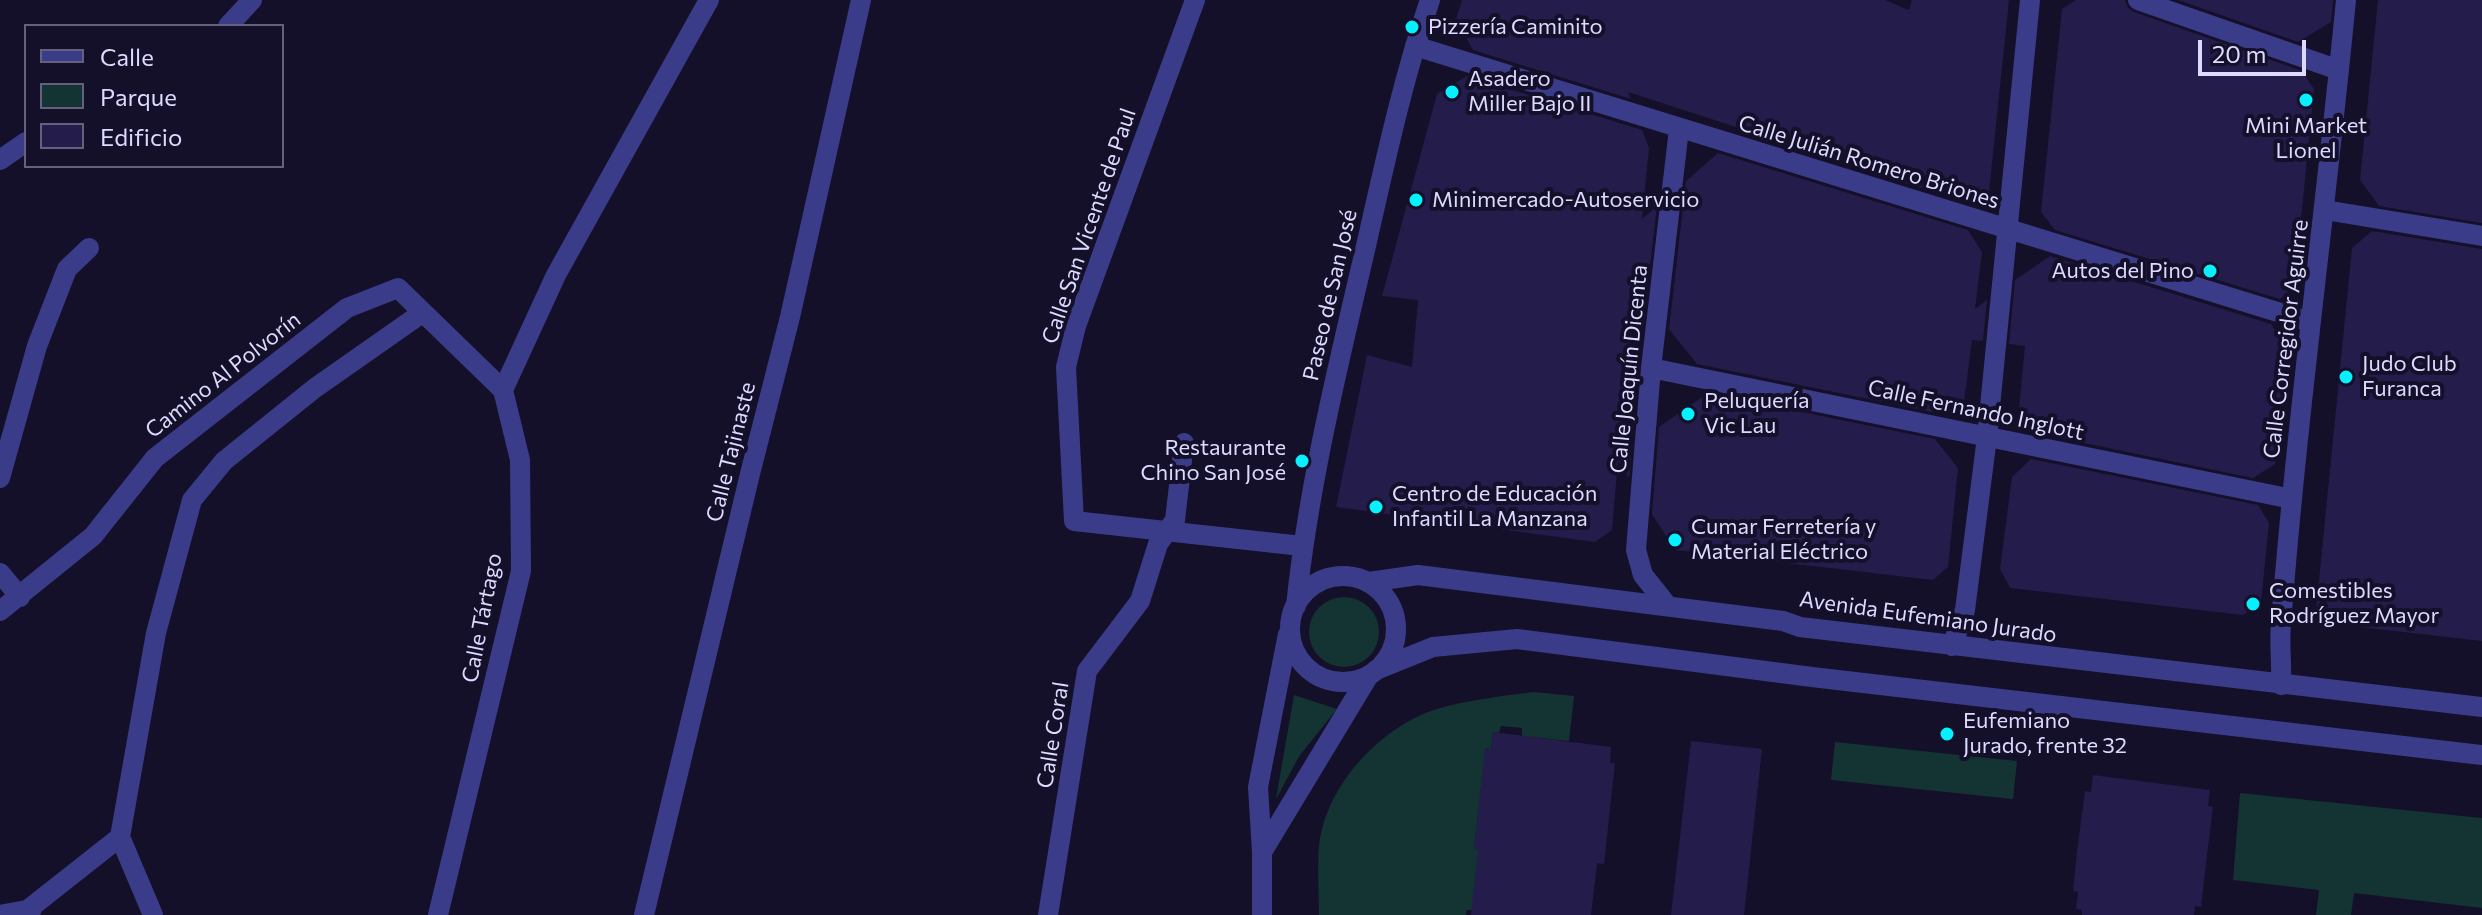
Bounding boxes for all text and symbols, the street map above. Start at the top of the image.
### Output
place label: Pizzería Caminito [1428,14,1603,40]
marker: Pizzería Caminito [1403,18,1421,36]
legend [24,24,284,168]
scale bar [2202,24,2310,74]
text: 20 m [2212,39,2266,68]
text: Calle [100,42,154,71]
place label: Asadero Miller Bajo II [1468,66,1591,118]
text: Parque [100,82,177,111]
marker: Asadero Miller Bajo II [1443,83,1461,101]
marker: Mini Market Lionel [2297,91,2315,109]
street label: Calle San Vicente de Paul [1036,105,1142,347]
street label: Calle Julián Romero Briones [1735,110,2003,214]
place label: Mini Market Lionel [2245,113,2367,164]
text: Edificio [100,122,182,151]
place label: Minimercado-Autoservicio [1432,187,1699,213]
marker: Minimercado-Autoservicio [1407,191,1425,209]
street label: Paseo de San José [1297,207,1363,383]
street label: Calle Corregidor Aguirre [2258,218,2314,460]
place label: Autos del Pino [2051,258,2194,284]
marker: Autos del Pino [2201,262,2219,280]
street label: Calle Joaquín Dicenta [1605,263,1653,475]
street label: Camino Al Polvorín [140,306,306,444]
place label: Judo Club Furanca [2362,351,2457,402]
marker: Judo Club Furanca [2337,368,2355,386]
street label: Calle Fernando Inglott [1866,374,2086,446]
street label: Calle Tajinaste [701,379,761,525]
place label: Peluquería Vic Lau [1704,388,1810,440]
marker: Peluquería Vic Lau [1679,405,1697,423]
place label: Restaurante Chino San José [1141,435,1286,486]
marker: Restaurante Chino San José [1293,452,1311,470]
place label: Centro de Educación Infantil La Manzana [1392,481,1597,532]
marker: Centro de Educación Infantil La Manzana [1367,498,1385,516]
place label: Cumar Ferretería y Material Eléctrico [1691,514,1876,566]
marker: Cumar Ferretería y Material Eléctrico [1666,531,1684,549]
street label: Calle Tártago [457,551,507,685]
place label: Comestibles Rodríguez Mayor [2269,578,2439,630]
street label: Avenida Eufemiano Jurado [1798,586,2058,648]
marker: Comestibles Rodríguez Mayor [2244,595,2262,613]
street label: Calle Coral [1032,680,1074,790]
place label: Eufemiano Jurado, frente 32 [1963,708,2127,760]
marker: Eufemiano Jurado, frente 32 [1938,725,1956,743]

